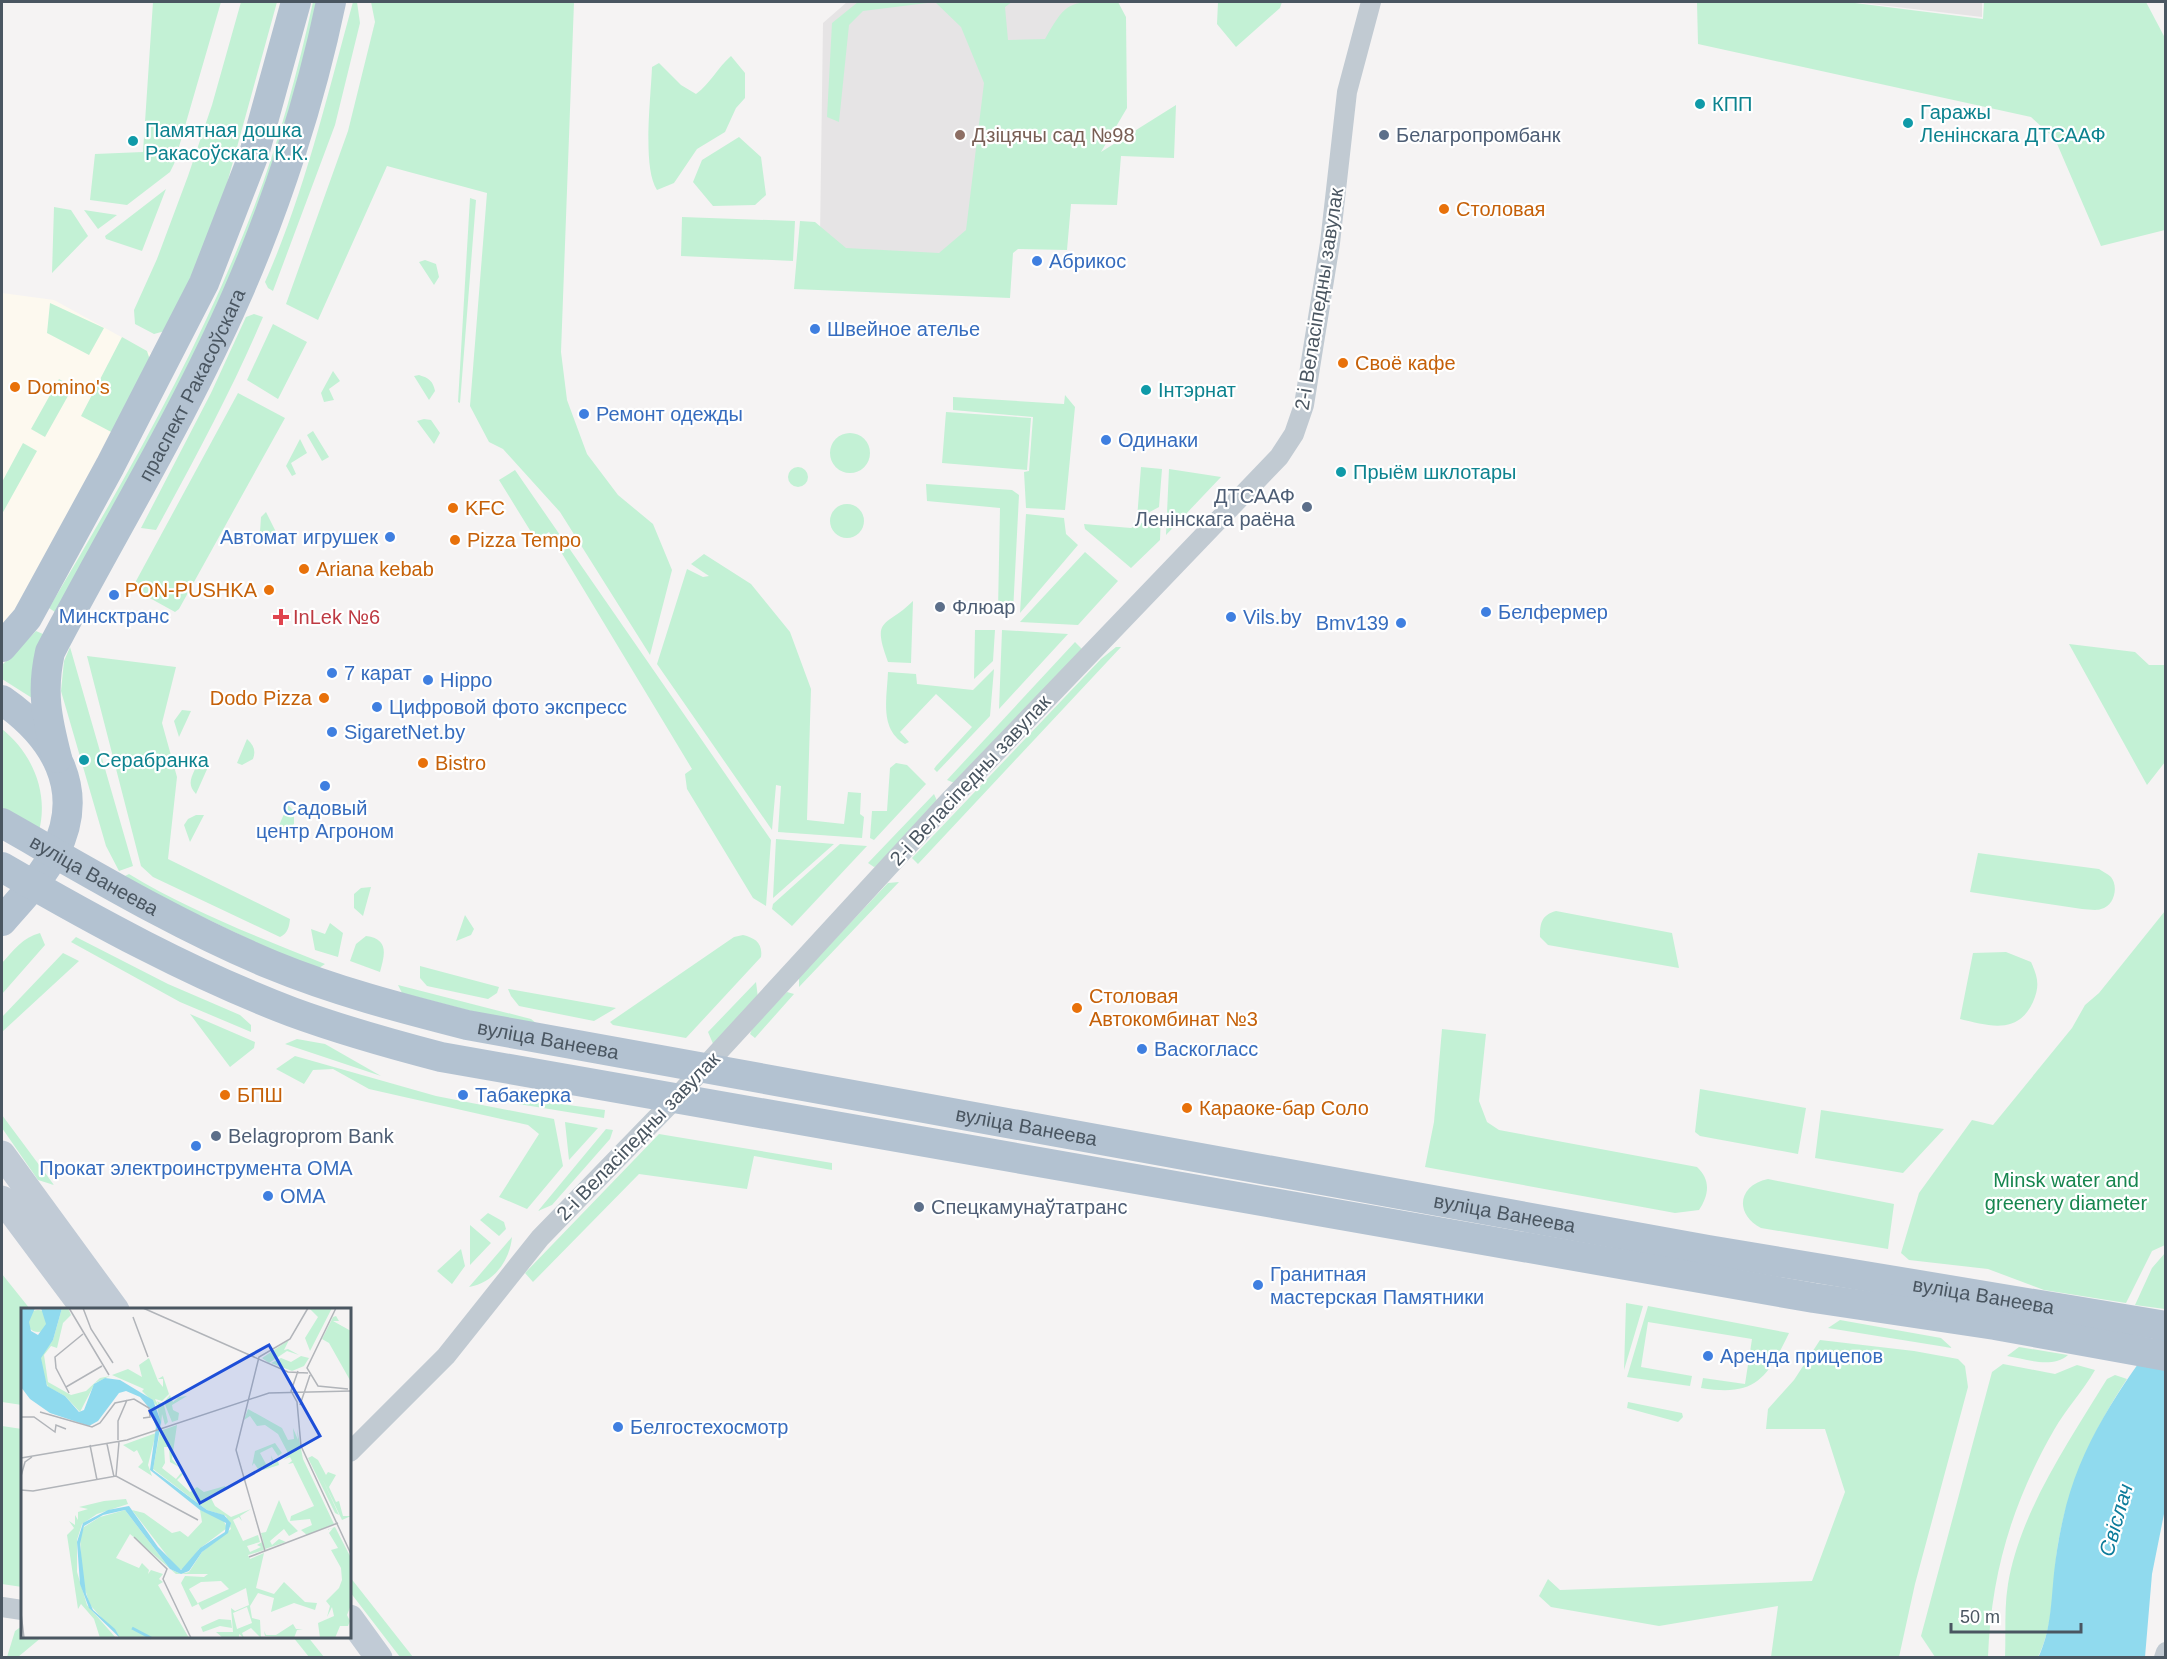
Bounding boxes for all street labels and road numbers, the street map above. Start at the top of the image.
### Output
street label: 2-і Веласіпедны завулак [1291,186,1347,412]
street label: праспект Ракасоўскага [134,285,250,485]
street label: 2-і Веласіпедны завулак [885,690,1055,870]
street label: вуліца Ванеева [26,830,163,920]
street label: вуліца Ванеева [476,1016,622,1063]
street label: 2-і Веласіпедны завулак [552,1047,724,1224]
street label: вуліца Ванеева [954,1103,1100,1150]
street label: вуліца Ванеева [1432,1190,1578,1237]
street label: вуліца Ванеева [1911,1273,2057,1318]

